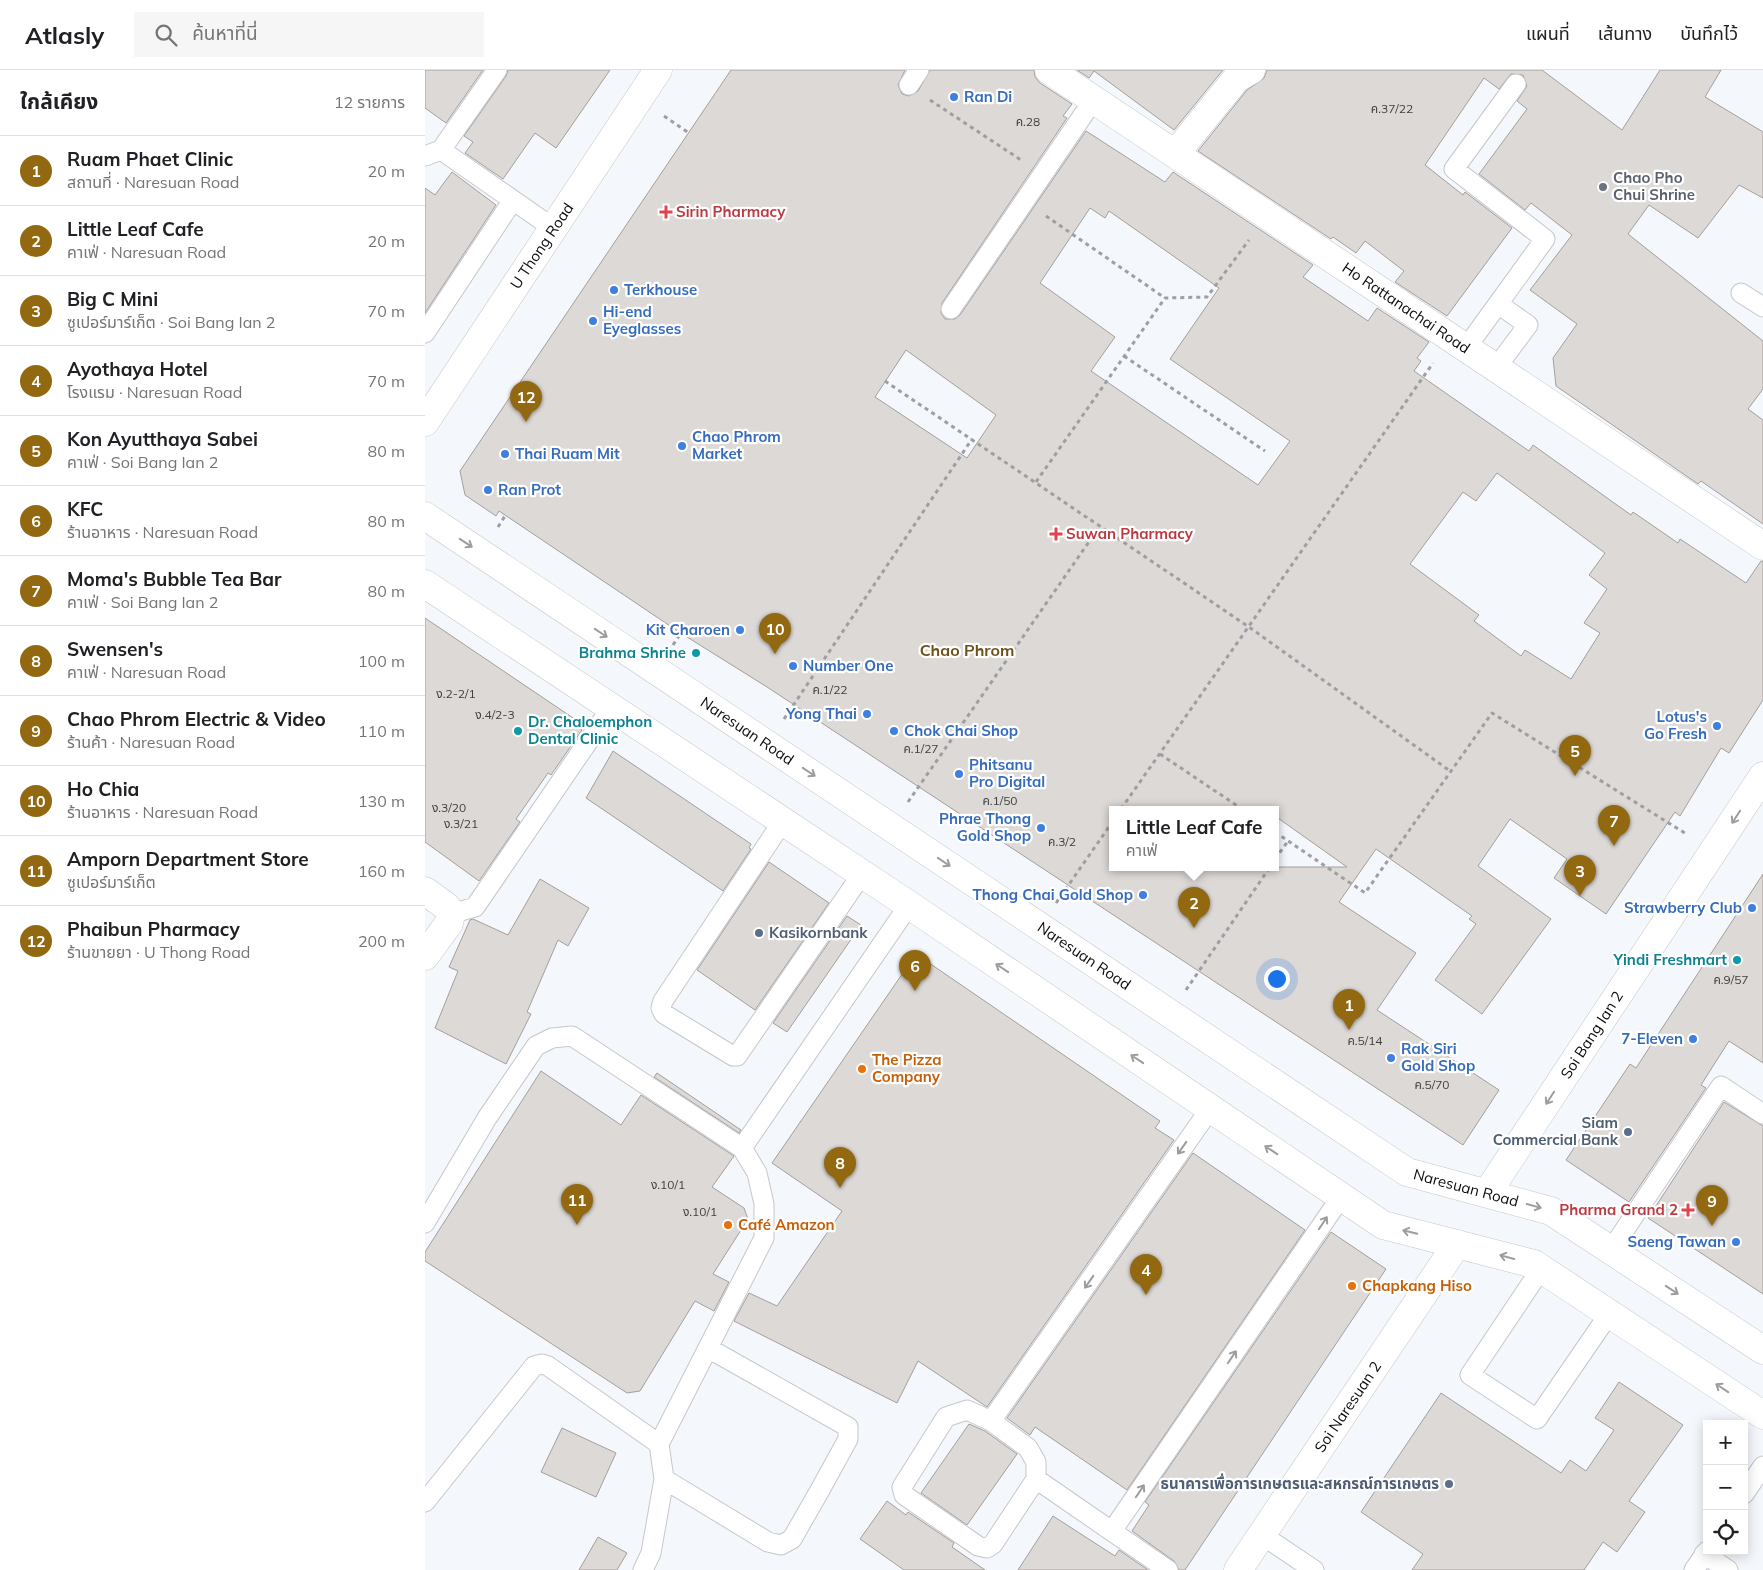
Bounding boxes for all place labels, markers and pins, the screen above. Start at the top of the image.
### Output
place label: Ran Di [964,87,1012,106]
marker: Ran Di [948,91,960,103]
place label: Chao Pho Chui Shrine [1613,168,1695,204]
marker: Chao Pho Chui Shrine [1597,181,1609,193]
place label: Sirin Pharmacy [676,202,786,221]
marker: Sirin Pharmacy [660,206,672,218]
place label: Terkhouse [624,280,697,299]
marker: Terkhouse [608,284,620,296]
place label: Hi-end Eyeglasses [603,302,681,338]
marker: Hi-end Eyeglasses [587,315,599,327]
pin: 12 [510,381,542,422]
place label: Chao Phrom Market [692,427,781,463]
marker: Chao Phrom Market [676,440,688,452]
place label: Thai Ruam Mit [515,444,620,463]
marker: Thai Ruam Mit [499,448,511,460]
place label: Ran Prot [498,480,561,499]
marker: Ran Prot [482,484,494,496]
place label: Suwan Pharmacy [1066,524,1194,543]
marker: Suwan Pharmacy [1050,528,1062,540]
pin: 10 [759,613,791,654]
place label: Kit Charoen [646,620,730,639]
marker: Kit Charoen [734,624,746,636]
place label: Brahma Shrine [579,643,686,662]
marker: Brahma Shrine [690,647,702,659]
place label: Number One [803,656,893,675]
marker: Number One [787,660,799,672]
place label: Yong Thai [785,704,857,723]
place label: Lotus's Go Fresh [1644,707,1707,743]
marker: Yong Thai [861,708,873,720]
place label: Dr. Chaloemphon Dental Clinic [528,712,652,748]
marker: Lotus's Go Fresh [1711,720,1723,732]
place label: Chok Chai Shop [904,721,1018,740]
marker: Dr. Chaloemphon Dental Clinic [512,725,524,737]
marker: Chok Chai Shop [888,725,900,737]
pin: 5 [1559,735,1591,776]
place label: Phitsanu Pro Digital [969,755,1045,791]
marker: Phitsanu Pro Digital [953,768,965,780]
pin: 7 [1598,805,1630,846]
place label: Phrae Thong Gold Shop [939,809,1031,845]
marker: Phrae Thong Gold Shop [1035,822,1047,834]
pin: 3 [1564,855,1596,896]
place label: Thong Chai Gold Shop [972,885,1133,904]
pin: 2 [1178,887,1210,928]
marker: Thong Chai Gold Shop [1137,889,1149,901]
place label: Strawberry Club [1624,898,1742,917]
marker: Strawberry Club [1746,902,1758,914]
place label: Kasikornbank [769,923,868,942]
marker: Kasikornbank [753,927,765,939]
pin: 6 [899,950,931,991]
place label: Yindi Freshmart [1613,950,1727,969]
marker: Yindi Freshmart [1731,954,1743,966]
pin: 1 [1333,989,1365,1030]
place label: 7-Eleven [1621,1029,1683,1048]
marker: 7-Eleven [1687,1033,1699,1045]
place label: Rak Siri Gold Shop [1401,1039,1475,1075]
place label: The Pizza Company [872,1050,942,1086]
marker: Rak Siri Gold Shop [1385,1052,1397,1064]
marker: The Pizza Company [856,1063,868,1075]
place label: Siam Commercial Bank [1493,1113,1619,1149]
marker: Siam Commercial Bank [1622,1126,1634,1138]
pin: 8 [824,1147,856,1188]
pin: 11 [561,1184,593,1225]
pin: 9 [1696,1185,1728,1226]
place label: Pharma Grand 2 [1559,1200,1678,1219]
marker: Pharma Grand 2 [1682,1204,1694,1216]
place label: Café Amazon [738,1215,835,1234]
marker: Café Amazon [722,1219,734,1231]
place label: Saeng Tawan [1628,1232,1726,1251]
marker: Saeng Tawan [1730,1236,1742,1248]
pin: 4 [1130,1254,1162,1295]
place label: Chapkang Hiso [1362,1276,1472,1295]
marker: Chapkang Hiso [1346,1280,1358,1292]
place label: ธนาคารเพื่อการเกษตรและสหกรณ์การเกษตร [1161,1473,1439,1493]
marker: ธนาคารเพื่อการเกษตรและสหกรณ์การเกษตร [1443,1478,1455,1490]

